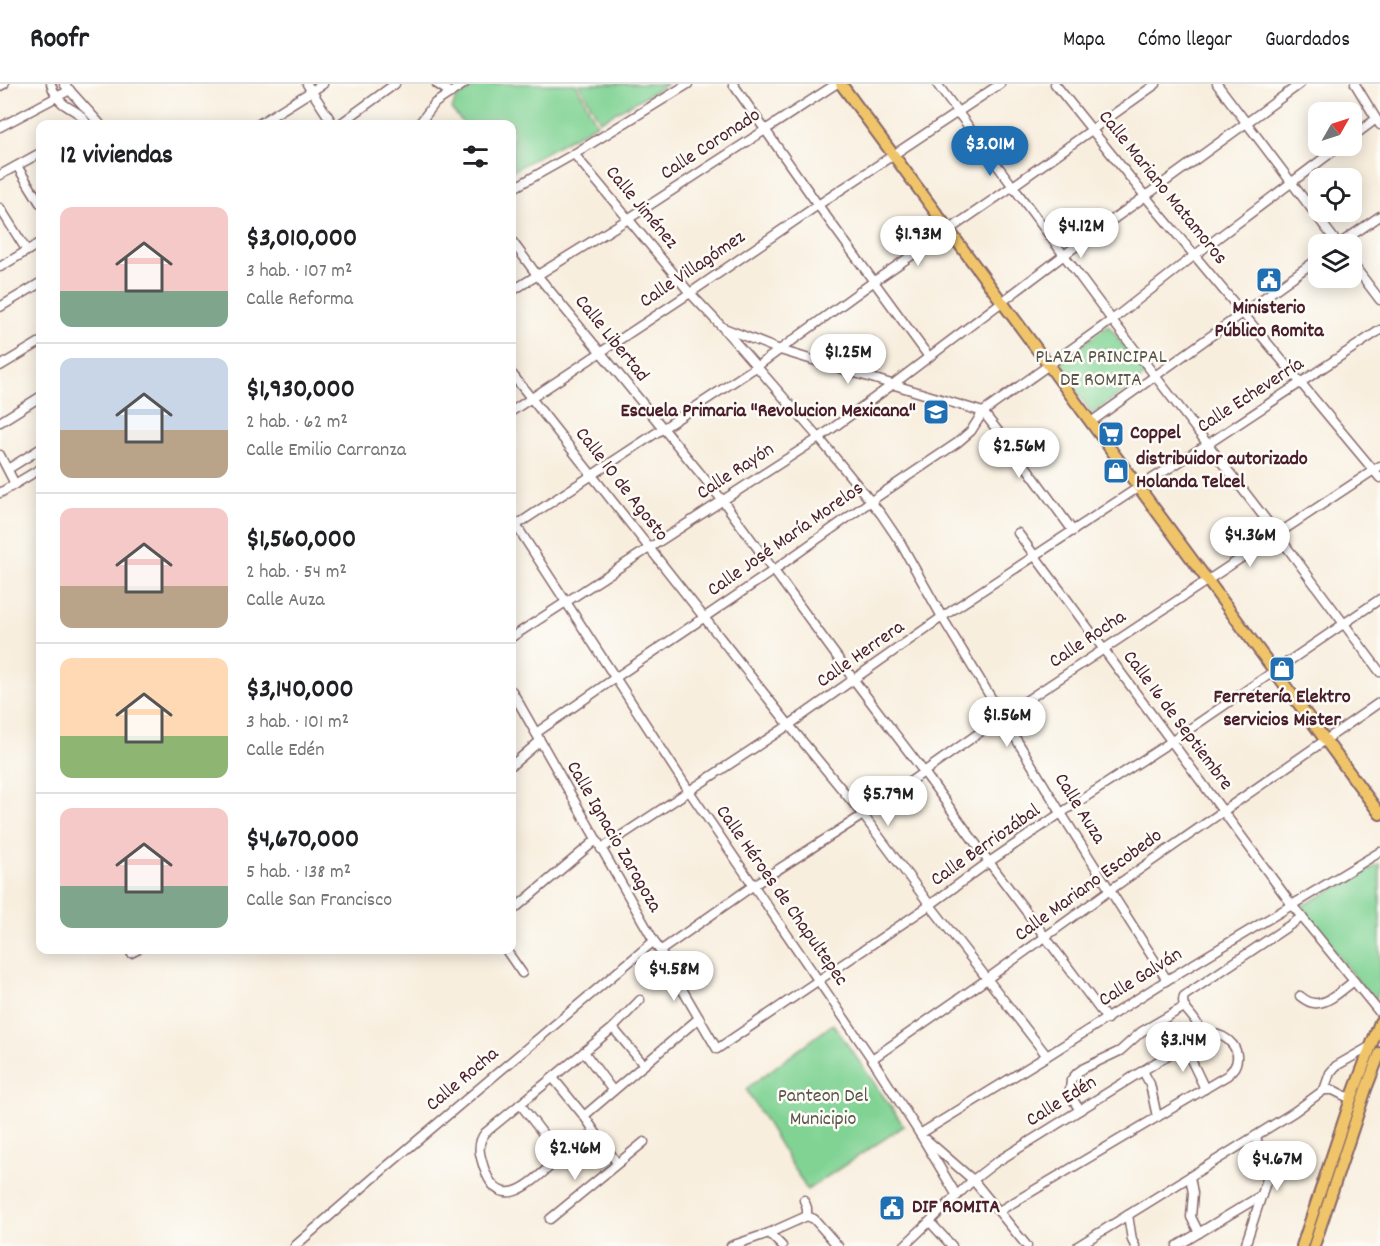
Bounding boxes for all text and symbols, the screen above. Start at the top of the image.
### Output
text: Roofr [30,21,89,61]
text: Mapa [1063,26,1105,56]
text: Cómo llegar [1138,26,1232,56]
text: Guardados [1265,26,1350,56]
street label: Calle Coronado [655,102,767,188]
north arrow [1308,102,1362,156]
map controls [1308,102,1362,288]
street label: Calle Mariano Matamoros [1091,105,1233,271]
pin: $3.01M [941,126,1039,177]
text: $3.01M [965,131,1015,159]
text: 12 viviendas [60,138,173,175]
icon: filters [459,140,492,173]
street label: Calle Jiménez [598,160,684,256]
button: locate [1308,168,1362,222]
pin: $4.12M [1032,208,1130,259]
text: $4.12M [1058,213,1104,241]
pin: $1.93M [869,216,967,267]
text: $3,010,000 [246,221,357,258]
text: $1.93M [894,221,942,249]
street label: Calle Villagómez [635,224,752,316]
icon: home [108,231,180,303]
button: layers [1308,234,1362,288]
text: 3 hab. · 107 m² [246,258,352,286]
public building icon: Ministerio Público Romita [1254,265,1284,295]
text: Calle Reforma [246,286,353,314]
street label: Calle Libertad [567,289,655,389]
place label: Ministerio Público Romita [1214,295,1324,346]
pin: $1.25M [799,334,897,385]
text: $1.25M [824,339,872,367]
park label: PLAZA PRINCIPAL DE ROMITA [1035,344,1167,395]
street label: Calle Echeverría [1192,351,1310,441]
text: $1,930,000 [246,372,355,409]
icon: home [108,382,180,454]
school or university icon: Escuela Primaria "Revolucion Mexicana" [921,397,951,427]
place label: Escuela Primaria "Revolucion Mexicana" [621,398,916,426]
text: 2 hab. · 62 m² [246,409,348,437]
supermarket icon: Coppel [1096,419,1126,449]
place label: Coppel [1130,420,1181,448]
street label: Calle 10 de Agosto [567,422,675,548]
pin: $2.56M [970,428,1068,479]
text: $2.56M [993,433,1045,461]
street label: Calle Rayón [692,436,780,508]
text: Calle Emilio Carranza [246,437,406,465]
place label: distribuidor autorizado Holanda Telcel [1136,446,1308,497]
shop icon: distribuidor autorizado Holanda Telcel [1101,456,1131,486]
street label: Calle José María Morelos [702,475,870,605]
pin: $4.36M [1201,517,1299,568]
text: $1,560,000 [246,522,356,559]
text: $4.36M [1224,522,1276,550]
icon: home [108,532,180,604]
text: 2 hab. · 54 m² [246,559,347,587]
text: Calle Auza [246,587,325,615]
street label: Calle Rocha [1044,604,1133,676]
street label: Calle Herrera [811,614,911,696]
street label: Calle 16 de Septiembre [1115,645,1239,797]
shop icon: Ferretería Elektro servicios Mister [1267,654,1297,684]
text: $3,140,000 [246,672,354,709]
icon: home [108,682,180,754]
place label: Ferretería Elektro servicios Mister [1213,684,1351,735]
pin: $1.56M [958,697,1056,748]
text: $1.56M [983,702,1031,730]
text: 3 hab. · 101 m² [246,709,349,737]
text: Calle Edén [246,737,324,765]
street label: Calle Ignacio Zaragoza [558,756,668,918]
street label: Calle Auza [1046,768,1112,850]
pin: $5.79M [839,776,937,827]
text: $5.79M [862,781,914,809]
street label: Calle Berriozábal [925,798,1047,894]
street label: Calle Héroes de Chapultepec [708,800,854,992]
text: $4,670,000 [246,822,359,859]
street label: Calle Mariano Escobedo [1009,823,1169,949]
icon: home [108,832,180,904]
text: 5 hab. · 138 m² [246,859,351,887]
text: Calle San Francisco [246,887,392,915]
street label: Calle Galván [1094,941,1188,1015]
pin: $4.58M [625,951,723,1002]
text: $4.58M [649,956,699,984]
pin: $3.14M [1134,1022,1232,1073]
text: $3.14M [1160,1027,1206,1055]
street label: Calle Rocha [421,1041,506,1119]
street label: Calle Edén [1021,1069,1103,1135]
park label: Panteon Del Municipio [778,1083,868,1134]
pin: $2.46M [526,1130,624,1181]
text: $2.46M [549,1135,601,1163]
pin: $4.67M [1228,1141,1326,1192]
text: $4.67M [1252,1146,1302,1174]
public building icon: DIF ROMITA [877,1193,907,1223]
place label: DIF ROMITA [912,1194,1000,1222]

